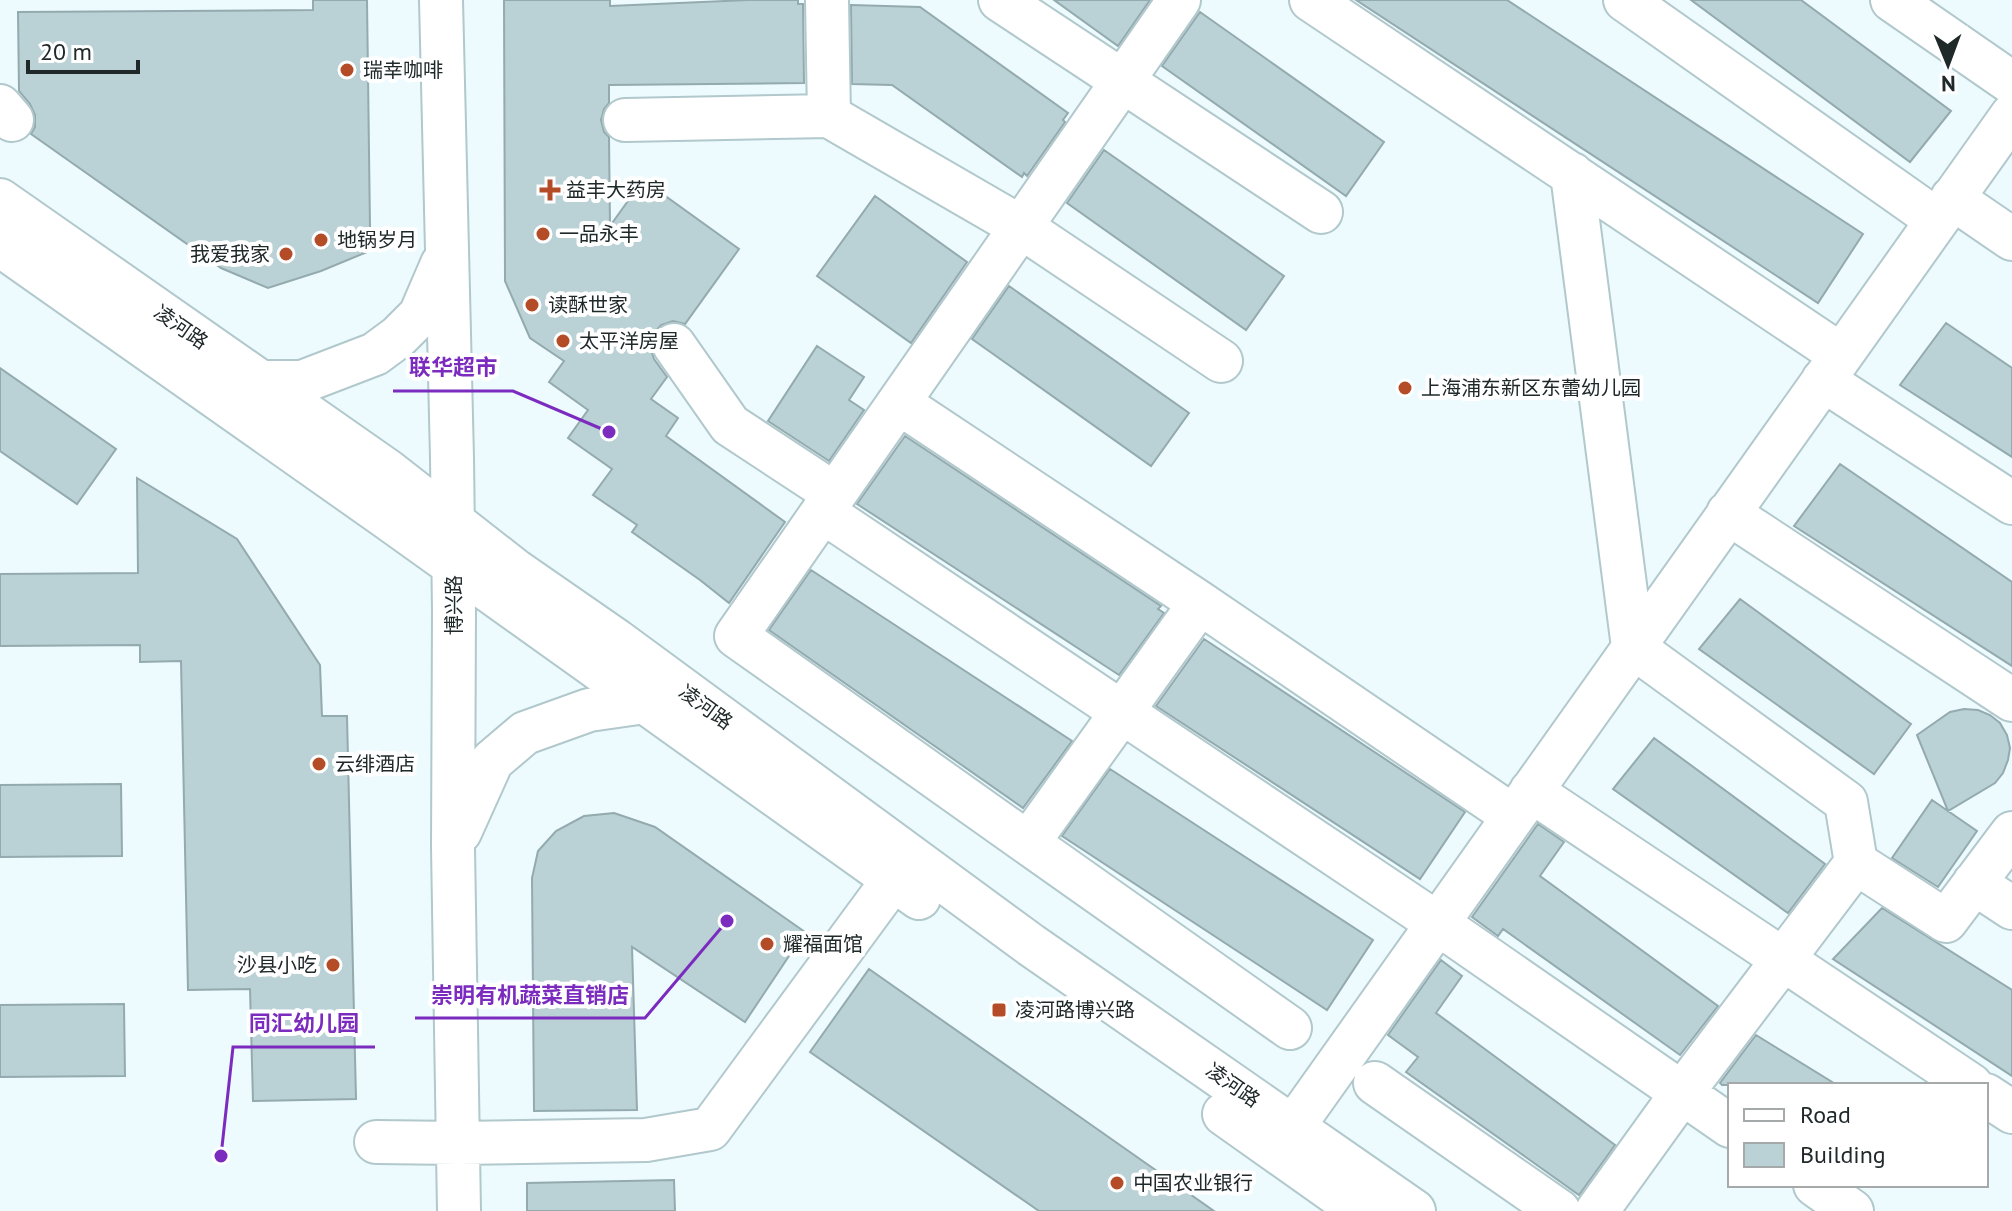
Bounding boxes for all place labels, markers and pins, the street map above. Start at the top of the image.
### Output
place label: 瑞幸咖啡 [363,57,443,83]
marker: 瑞幸咖啡 [338,61,356,79]
place label: 益丰大药房 [566,177,666,203]
marker: 益丰大药房 [541,181,559,199]
place label: 一品永丰 [559,221,639,247]
marker: 一品永丰 [534,225,552,243]
place label: 地锅岁月 [337,227,417,253]
marker: 地锅岁月 [312,231,330,249]
place label: 我爱我家 [190,241,270,267]
marker: 我爱我家 [277,245,295,263]
place label: 读酥世家 [548,292,628,318]
marker: 读酥世家 [523,296,541,314]
place label: 太平洋房屋 [579,328,679,354]
marker: 太平洋房屋 [554,332,572,350]
callout: 联华超市 [393,345,513,391]
place label: 上海浦东新区东蕾幼儿园 [1421,375,1641,401]
marker: 上海浦东新区东蕾幼儿园 [1396,379,1414,397]
place label: 云绯酒店 [335,751,415,777]
marker: 云绯酒店 [310,755,328,773]
place label: 耀福面馆 [783,931,863,957]
marker: 耀福面馆 [758,935,776,953]
place label: 沙县小吃 [237,952,317,978]
marker: 沙县小吃 [324,956,342,974]
callout: 崇明有机蔬菜直销店 [415,972,645,1018]
place label: 凌河路博兴路 [1015,997,1135,1023]
callout: 同汇幼儿园 [233,1001,375,1047]
marker: 凌河路博兴路 [990,1001,1008,1019]
place label: 中国农业银行 [1133,1170,1253,1196]
marker: 中国农业银行 [1108,1174,1126,1192]

